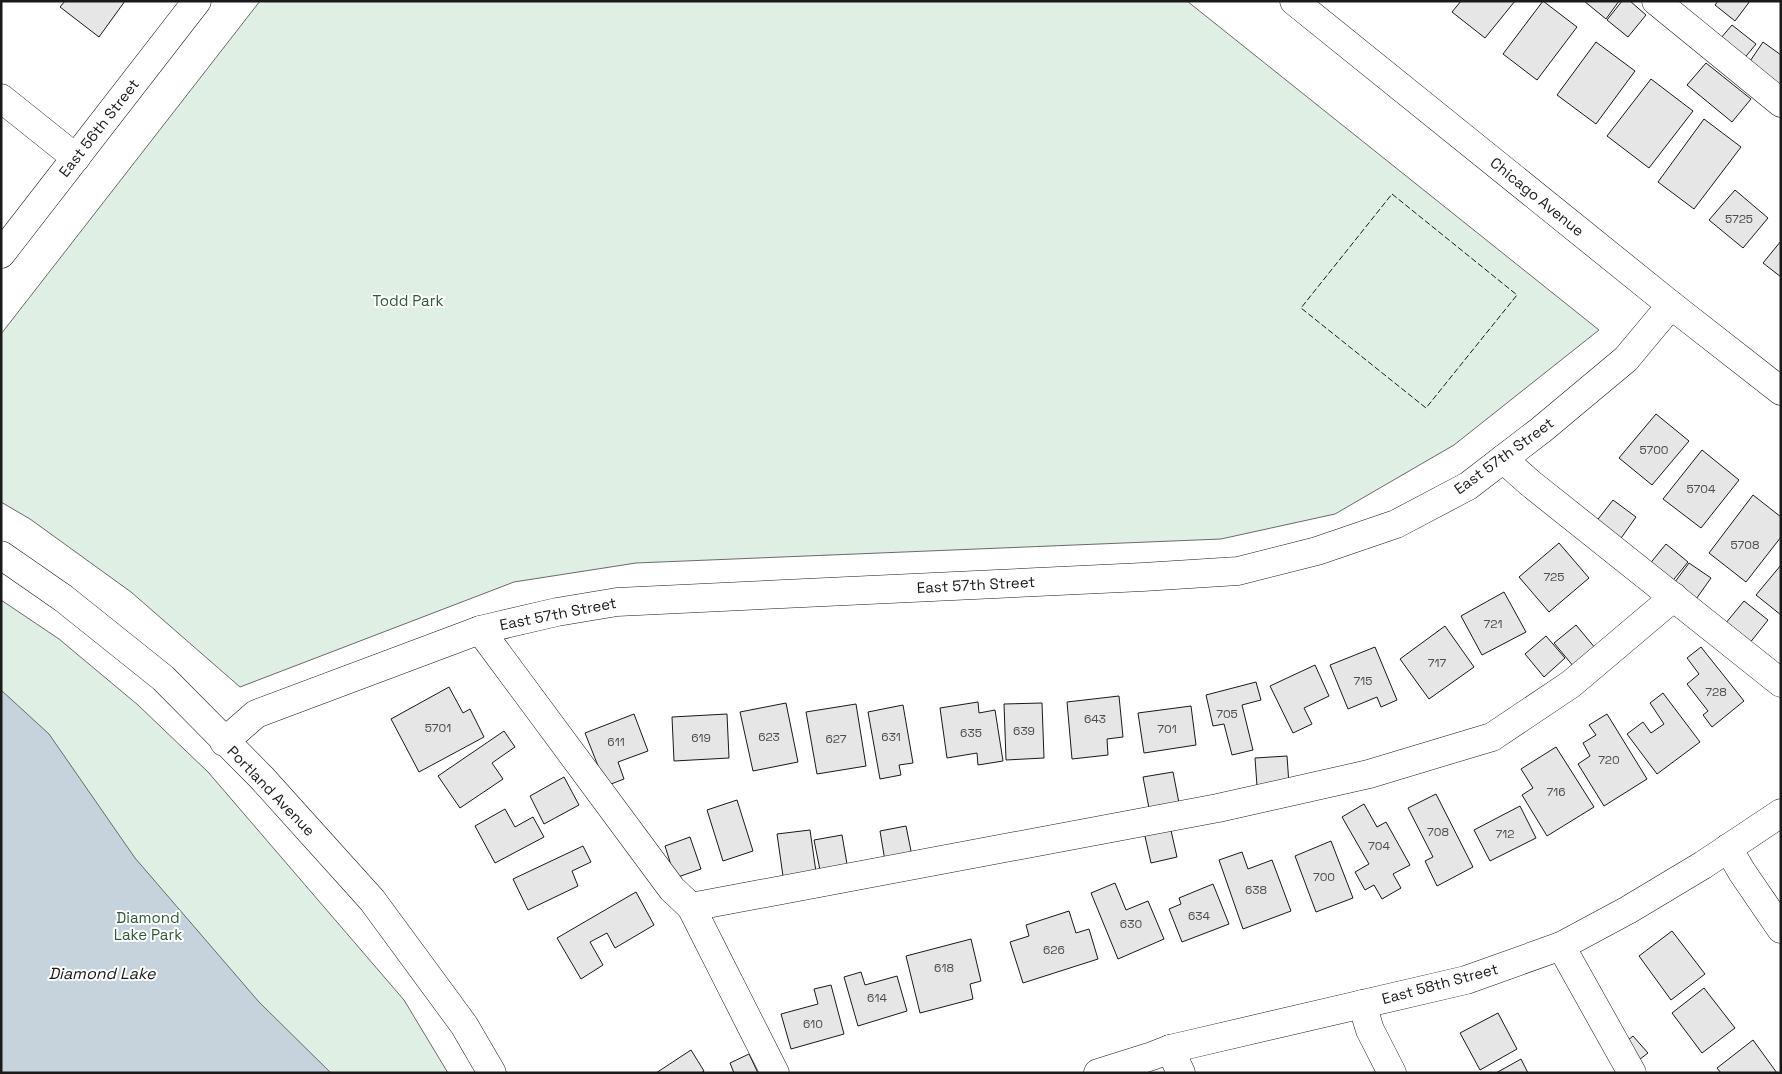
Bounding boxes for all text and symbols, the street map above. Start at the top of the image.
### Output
street label: East 56th Street [54,75,143,181]
street label: Chicago Avenue [1486,153,1588,240]
house number: 5725 [1725,211,1753,227]
park label: Todd Park [373,291,443,310]
street label: East 57th Street [1450,413,1557,498]
house number: 5700 [1639,442,1669,458]
house number: 5704 [1687,481,1716,497]
house number: 5708 [1731,537,1759,553]
house number: 725 [1543,569,1565,585]
street label: East 57th Street [916,572,1036,597]
street label: East 57th Street [498,593,618,634]
house number: 721 [1484,616,1502,632]
house number: 717 [1428,655,1446,671]
house number: 715 [1354,673,1372,689]
house number: 728 [1705,684,1727,700]
house number: 705 [1216,706,1238,722]
house number: 643 [1084,711,1106,727]
house number: 5701 [425,720,451,736]
house number: 701 [1157,721,1177,737]
house number: 639 [1013,723,1035,739]
house number: 635 [960,725,982,741]
house number: 623 [758,729,780,745]
house number: 631 [881,729,901,745]
house number: 619 [691,730,711,746]
house number: 627 [825,731,847,747]
house number: 611 [607,734,625,750]
street label: Portland Avenue [223,741,319,840]
house number: 720 [1598,752,1620,768]
house number: 716 [1546,784,1566,800]
house number: 708 [1427,824,1449,840]
house number: 712 [1496,826,1514,842]
house number: 704 [1368,838,1390,854]
house number: 700 [1313,869,1335,885]
house number: 638 [1245,882,1267,898]
park label: Diamond Lake Park [114,908,182,944]
house number: 634 [1188,908,1211,924]
house number: 630 [1120,916,1142,932]
house number: 626 [1043,942,1065,958]
street label: East 58th Street [1380,959,1500,1008]
house number: 618 [934,960,954,976]
water label: Diamond Lake [48,963,156,984]
house number: 614 [867,990,887,1006]
house number: 610 [803,1016,823,1032]

